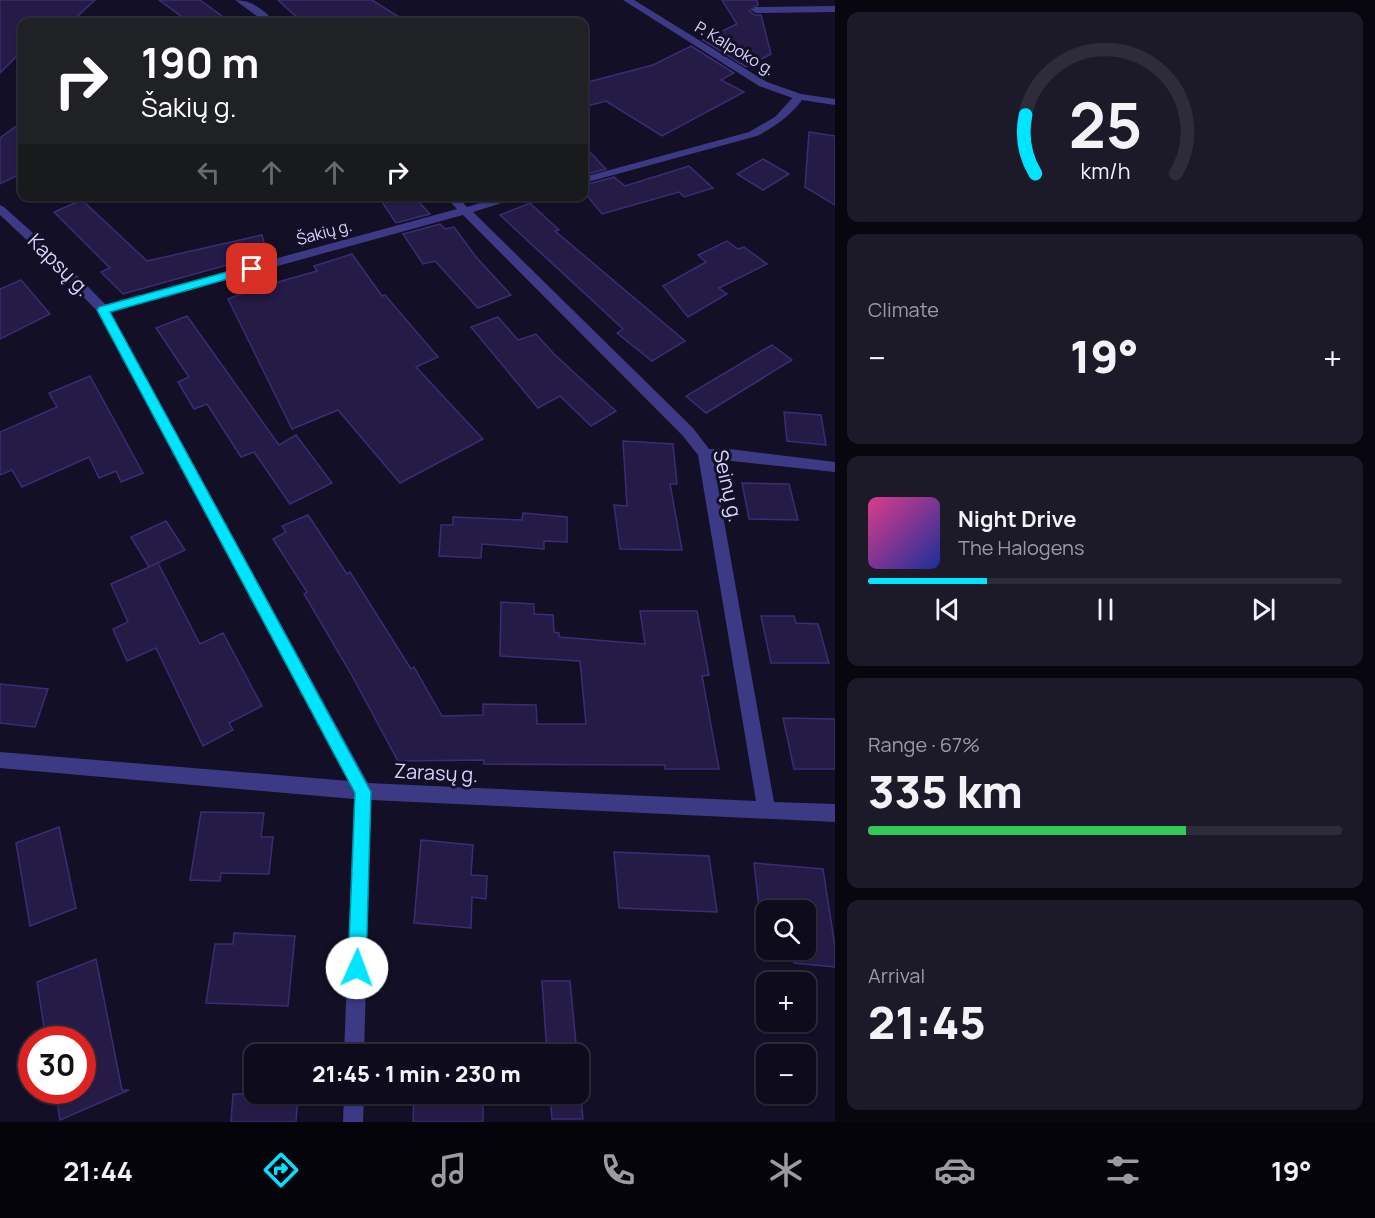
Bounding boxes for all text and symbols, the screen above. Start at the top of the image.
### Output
street label: P. Kalpoko g. [691,16,779,80]
text: 190 m [141,33,259,91]
icon: right [42,42,120,120]
text: 25 [1068,81,1142,167]
text: Šakių g. [141,88,237,125]
icon: left [192,156,225,189]
icon: ahead [255,156,288,189]
icon: ahead [318,156,351,189]
icon: right [381,156,414,189]
text: km/h [1080,156,1130,185]
street label: Šakių g. [294,214,354,250]
street label: Kapsų g. [22,228,96,302]
pin [226,243,277,294]
icon: arrive [235,252,268,285]
text: Climate [868,296,939,323]
text: 19° [1070,325,1139,387]
text: − [868,335,886,380]
text: + [1323,335,1342,380]
street label: Seinų g. [707,447,750,525]
text: Night Drive [958,504,1077,534]
text: The Halogens [958,534,1084,561]
icon: previous [931,593,964,626]
icon: pause [1089,593,1122,626]
icon: next [1247,593,1280,626]
text: Range · 67% [868,731,980,758]
street label: Zarasų g. [393,757,479,788]
text: 335 km [868,760,1023,822]
map controls [756,900,816,1104]
button: search [756,900,816,960]
position arrow [325,936,389,1000]
text: Arrival [868,962,925,989]
button: + [756,972,816,1032]
text: 21:45 [868,991,986,1053]
speed limit sign: 30 [18,1026,96,1104]
button: − [756,1044,816,1104]
text: 21:45 · 1 min · 230 m [312,1059,521,1089]
icon: directions [260,1149,302,1191]
icon: music [428,1149,470,1191]
icon: phone [597,1149,639,1191]
icon: climate [765,1149,807,1191]
icon: car [934,1149,976,1191]
icon: filters [1102,1149,1144,1191]
text: 21:44 [63,1152,133,1189]
text: 19° [1271,1152,1312,1189]

